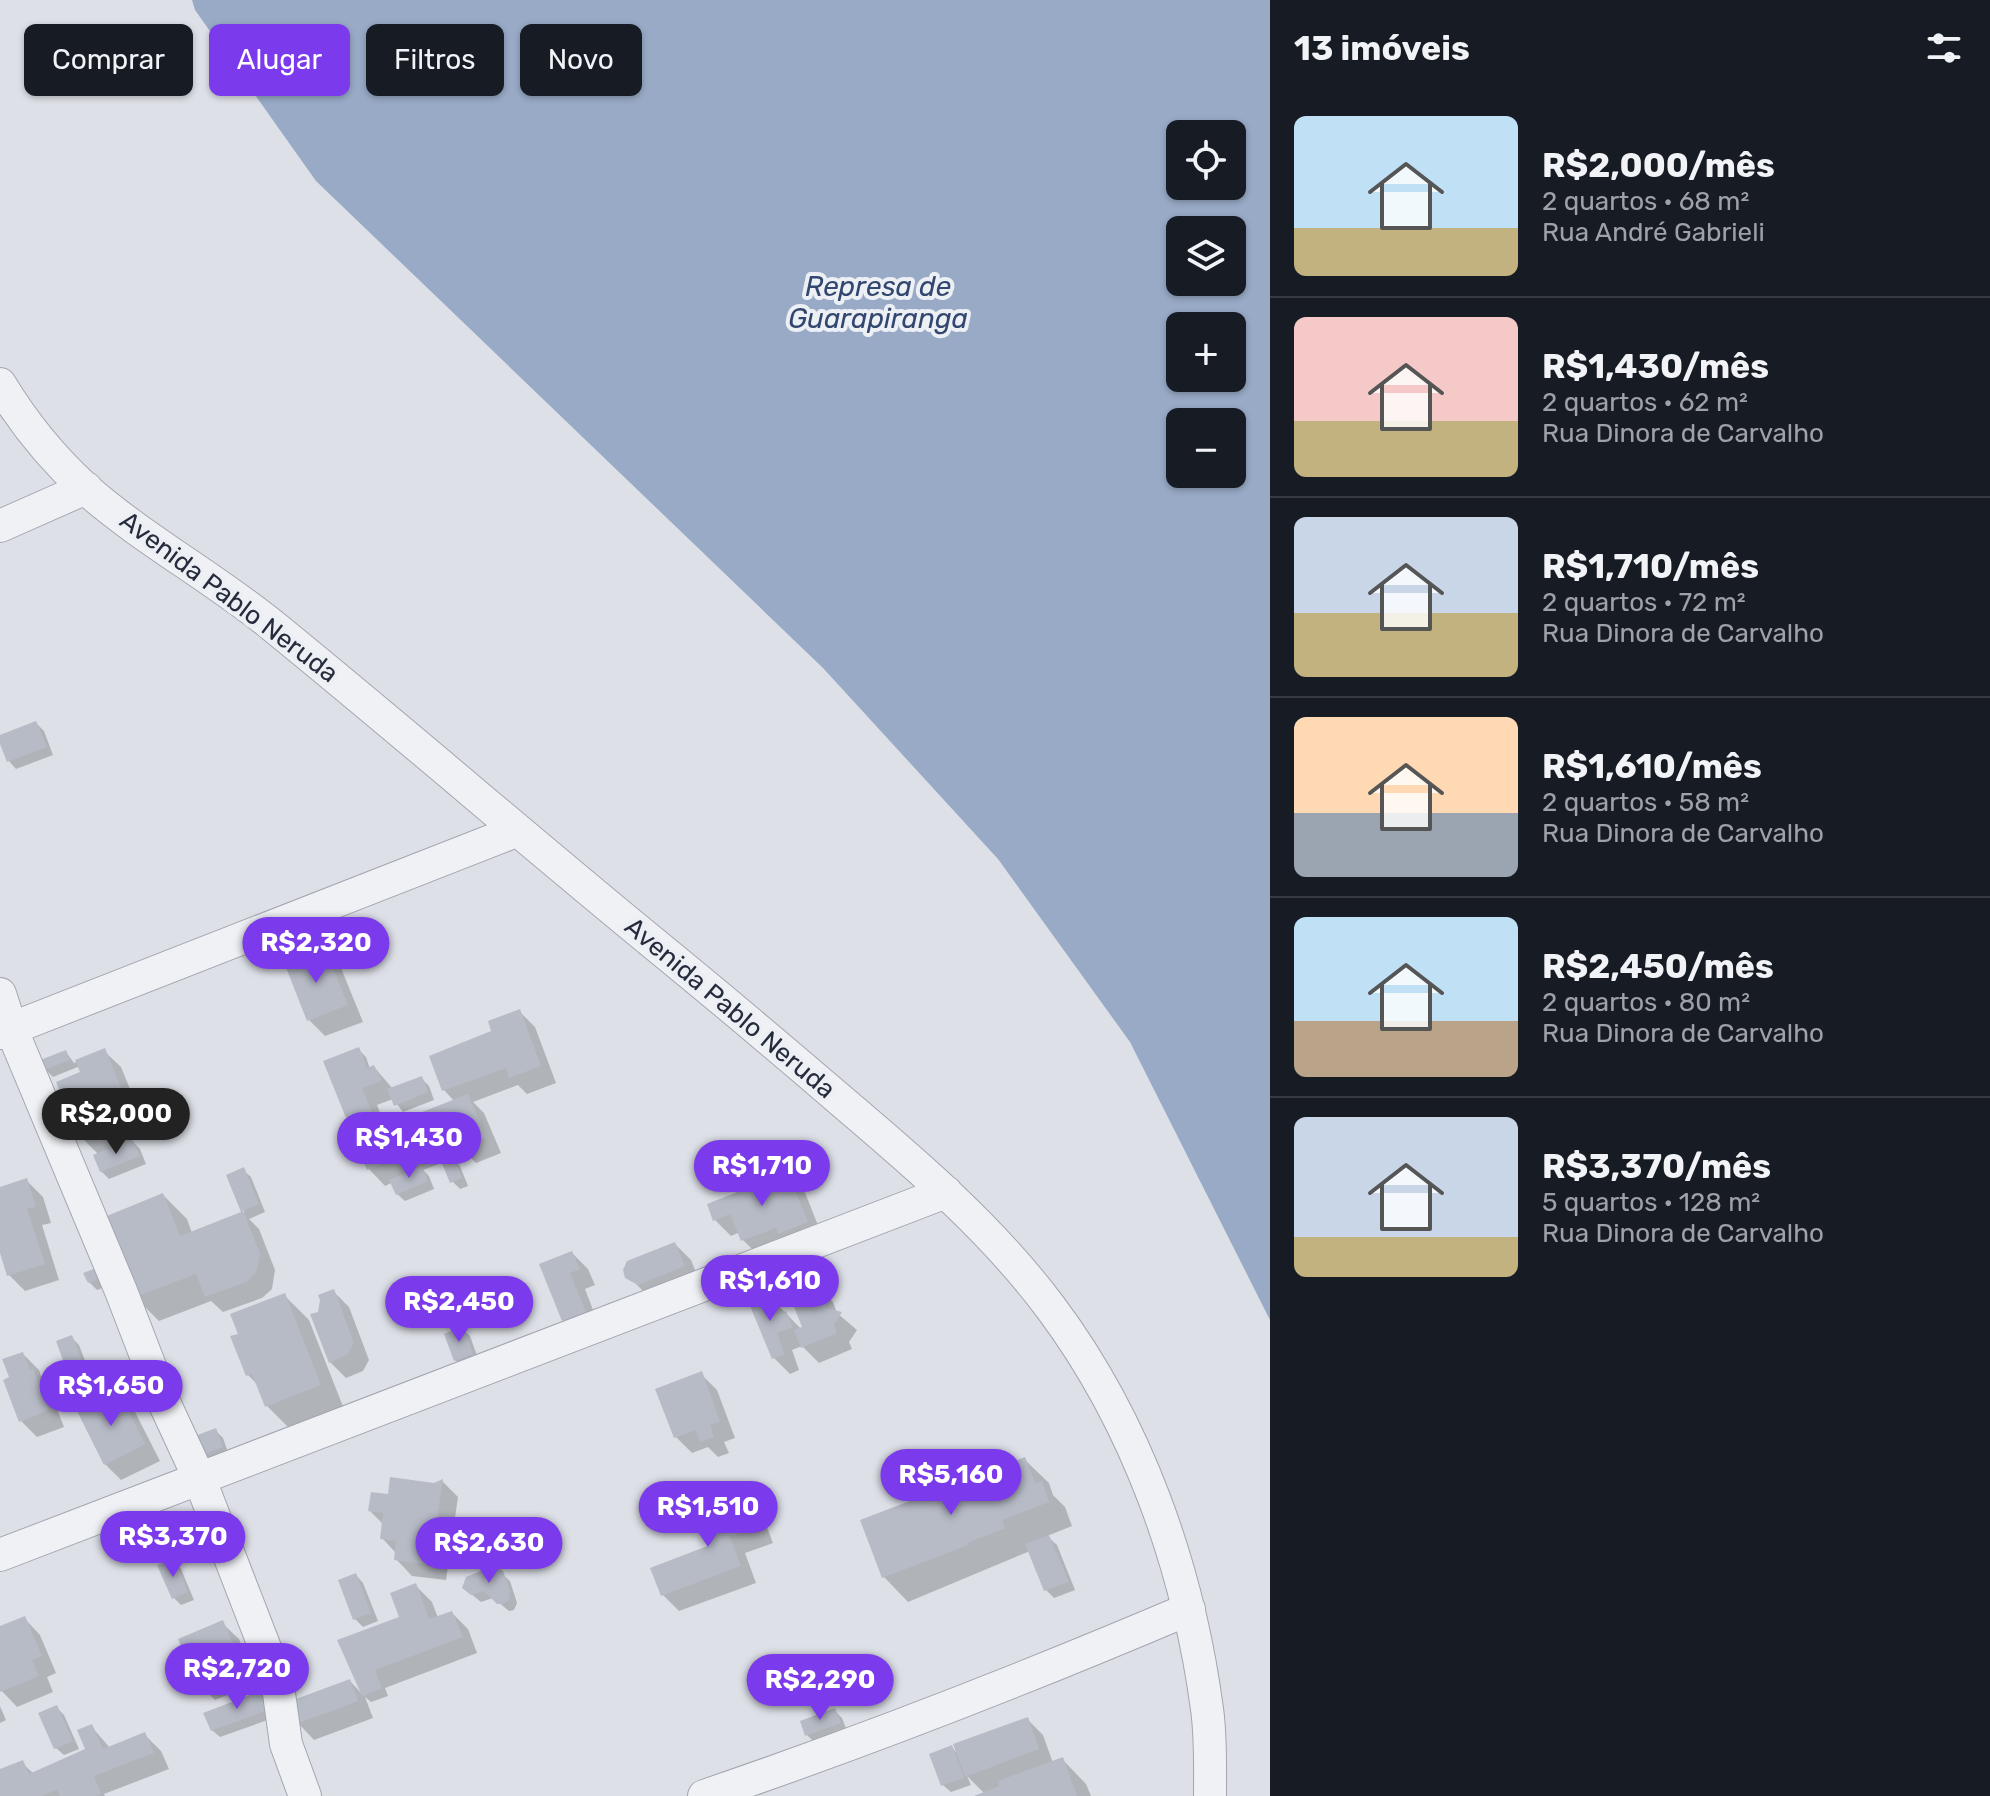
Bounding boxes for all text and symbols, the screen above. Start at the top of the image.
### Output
chip: Comprar [24,24,193,96]
chip: Alugar [209,24,350,96]
chip: Filtros [366,24,504,96]
chip: Novo [520,24,642,96]
icon: filters [1922,26,1966,70]
text: 13 imóveis [1294,28,1470,69]
map controls [1166,120,1246,488]
button: locate [1166,120,1246,200]
text: R$2,000/mês [1542,145,1775,186]
icon: home [1358,148,1454,244]
text: 2 quartos · 68 m² [1542,186,1749,217]
button: layers [1166,216,1246,296]
text: Rua André Gabrieli [1542,217,1765,248]
water label: Represa de Guarapiranga [788,270,968,335]
button: + [1166,312,1246,392]
text: R$1,430/mês [1542,346,1769,387]
icon: home [1358,349,1454,445]
text: 2 quartos · 62 m² [1542,387,1748,418]
button: − [1166,408,1246,488]
text: Rua Dinora de Carvalho [1542,418,1824,449]
street label: Avenida Pablo Neruda [114,505,344,689]
text: R$1,710/mês [1542,546,1759,587]
icon: home [1358,549,1454,645]
text: 2 quartos · 72 m² [1542,587,1746,618]
text: Rua Dinora de Carvalho [1542,618,1824,649]
text: R$1,610/mês [1542,746,1762,787]
icon: home [1358,749,1454,845]
text: 2 quartos · 58 m² [1542,787,1749,818]
text: Rua Dinora de Carvalho [1542,818,1824,849]
street label: Avenida Pablo Neruda [618,911,842,1105]
pin: R$2,320 [242,917,390,985]
text: R$2,320 [260,927,372,958]
text: R$2,450/mês [1542,946,1774,987]
icon: home [1358,949,1454,1045]
text: 2 quartos · 80 m² [1542,987,1750,1018]
text: Rua Dinora de Carvalho [1542,1018,1824,1049]
pin: R$2,000 [42,1088,190,1156]
text: R$2,000 [60,1098,172,1129]
pin: R$1,430 [335,1112,483,1180]
text: R$1,430 [355,1122,463,1153]
pin: R$1,710 [688,1140,836,1208]
text: R$3,370/mês [1542,1146,1771,1187]
icon: home [1358,1149,1454,1245]
text: R$1,710 [712,1150,812,1181]
text: 5 quartos · 128 m² [1542,1187,1760,1218]
text: Rua Dinora de Carvalho [1542,1218,1824,1249]
pin: R$1,610 [696,1255,844,1323]
text: R$1,610 [719,1265,821,1296]
pin: R$2,450 [385,1276,533,1344]
text: R$2,450 [403,1286,515,1317]
pin: R$1,650 [37,1360,185,1428]
text: R$1,650 [58,1370,164,1401]
pin: R$5,160 [877,1449,1025,1517]
text: R$5,160 [898,1459,1004,1490]
pin: R$1,510 [634,1481,782,1549]
text: R$1,510 [657,1491,759,1522]
pin: R$3,370 [99,1511,247,1579]
pin: R$2,630 [415,1517,563,1585]
text: R$3,370 [118,1521,228,1552]
text: R$2,630 [433,1527,545,1558]
pin: R$2,720 [163,1643,311,1711]
text: R$2,720 [183,1653,291,1684]
pin: R$2,290 [746,1654,894,1722]
text: R$2,290 [765,1664,875,1695]

